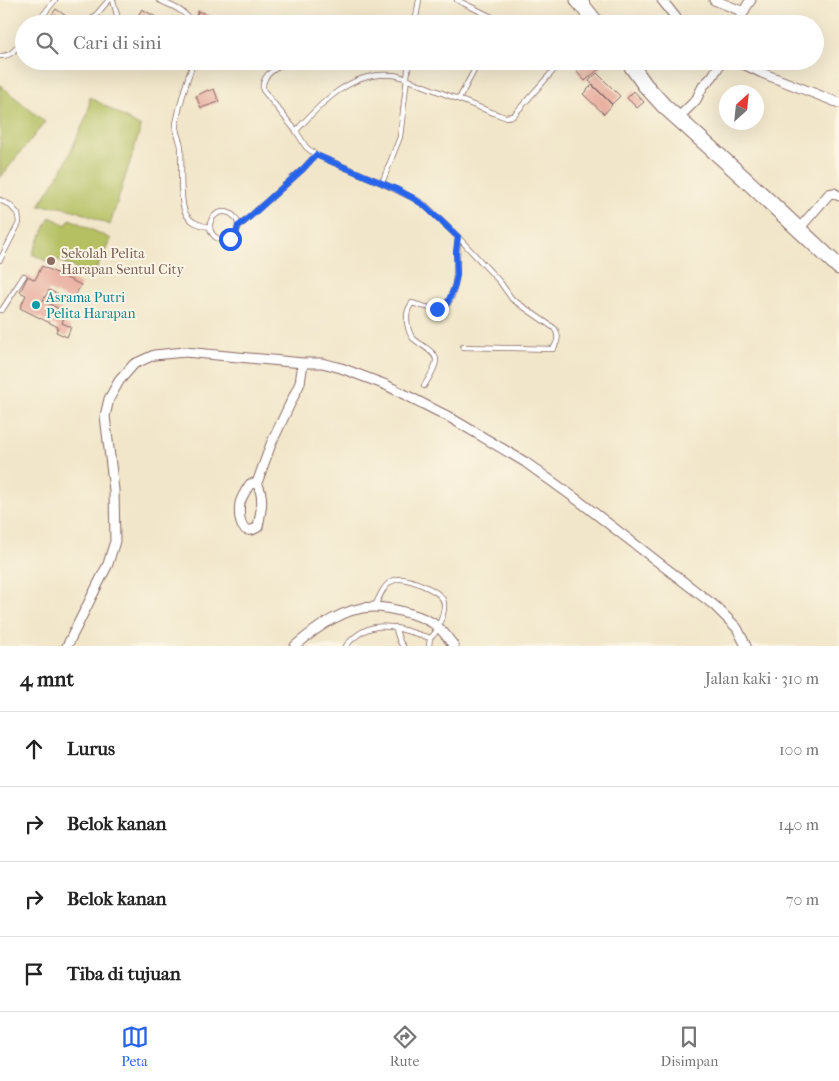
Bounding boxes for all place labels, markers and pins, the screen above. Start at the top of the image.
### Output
place label: Sekolah Pelita Harapan Sentul City [61,245,185,278]
marker: Sekolah Pelita Harapan Sentul City [45,255,57,267]
place label: Asrama Putri Pelita Harapan [45,289,136,322]
marker: Asrama Putri Pelita Harapan [30,299,42,311]

